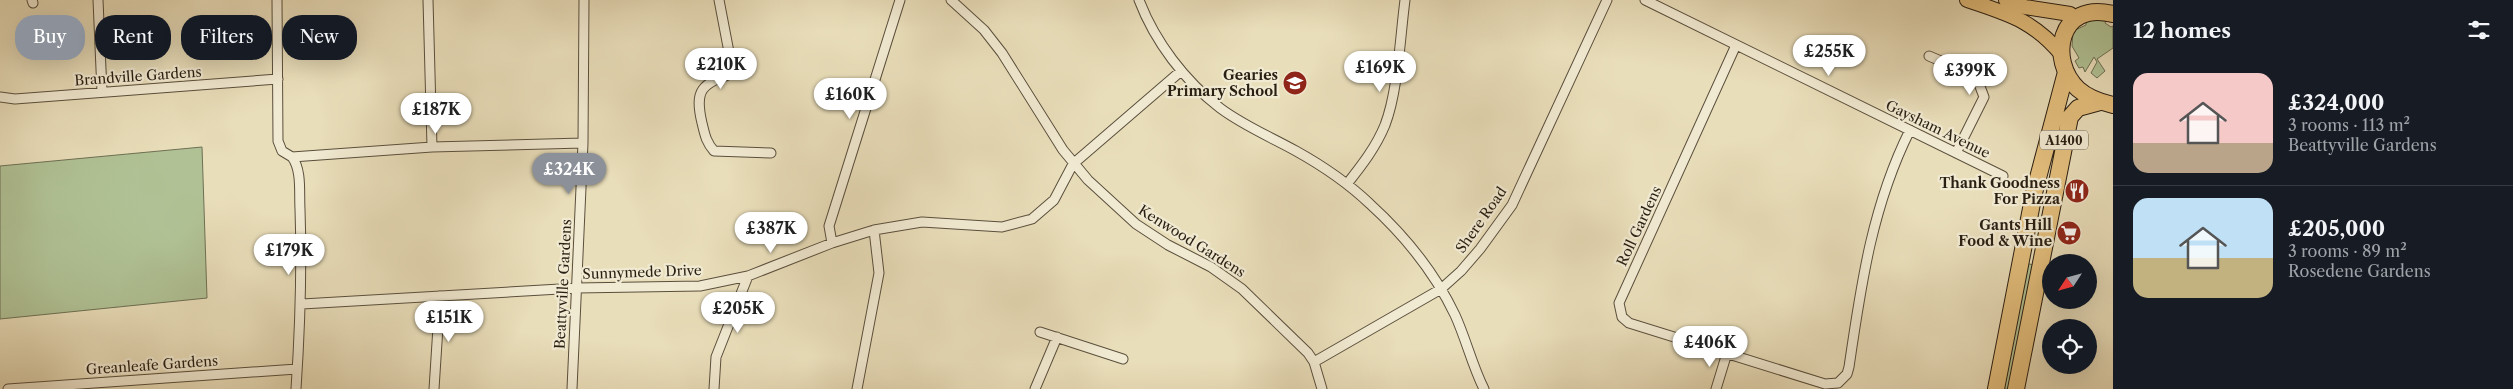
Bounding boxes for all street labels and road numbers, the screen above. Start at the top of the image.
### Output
street label: Brandville Gardens [74,63,202,89]
street label: Gaysham Avenue [1883,96,1993,162]
road number: A1400 [2040,130,2088,150]
street label: Shere Road [1452,183,1511,257]
street label: Roll Gardens [1613,183,1665,269]
street label: Kenwood Gardens [1135,201,1249,281]
street label: Beattyville Gardens [551,219,575,349]
street label: Sunnymede Drive [582,261,702,283]
street label: Greanleafe Gardens [85,351,219,379]

